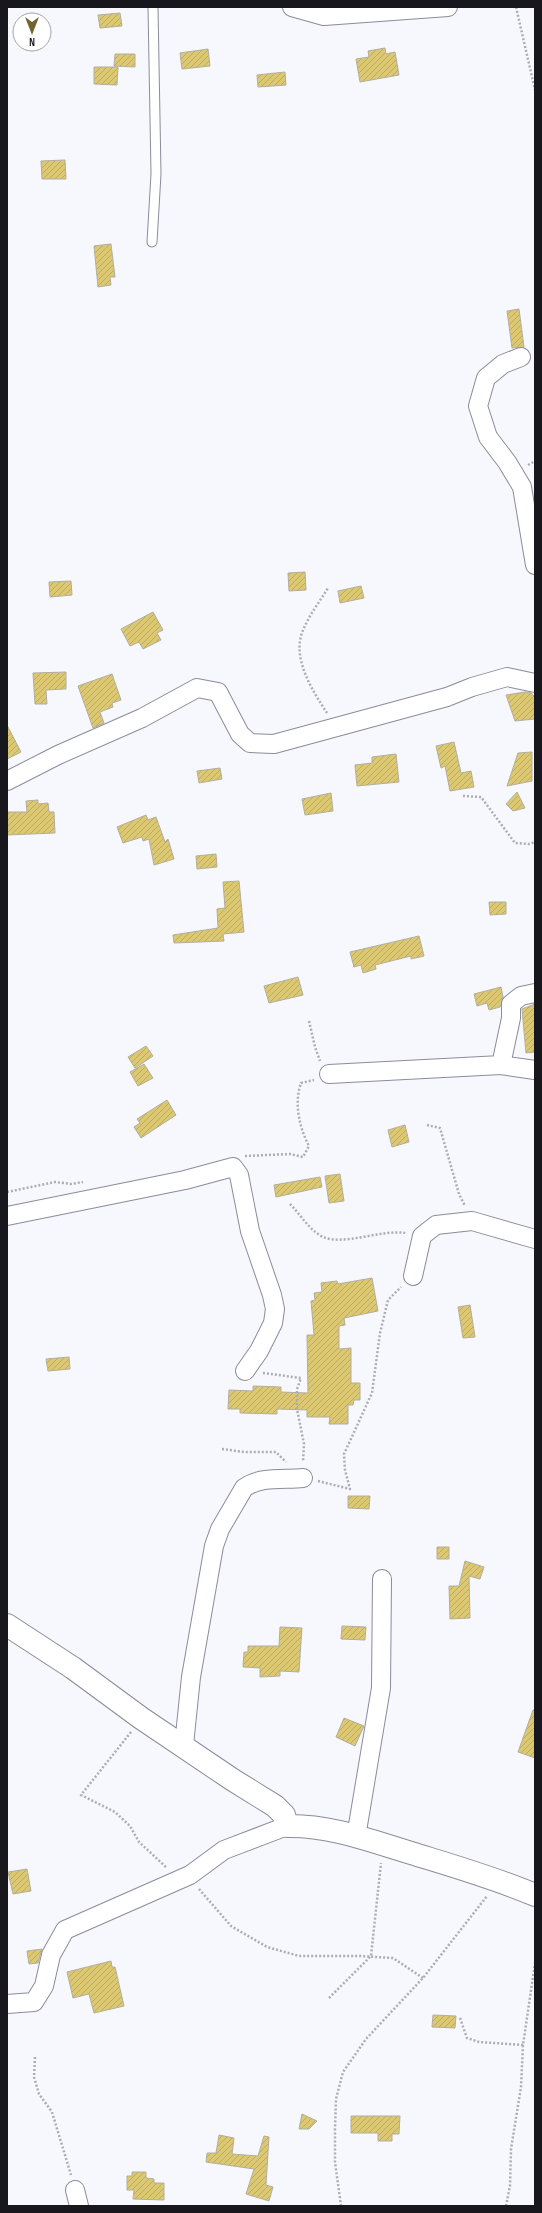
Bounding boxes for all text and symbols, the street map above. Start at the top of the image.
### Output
north arrow [12,12,52,52]
text: N [29,35,35,48]

